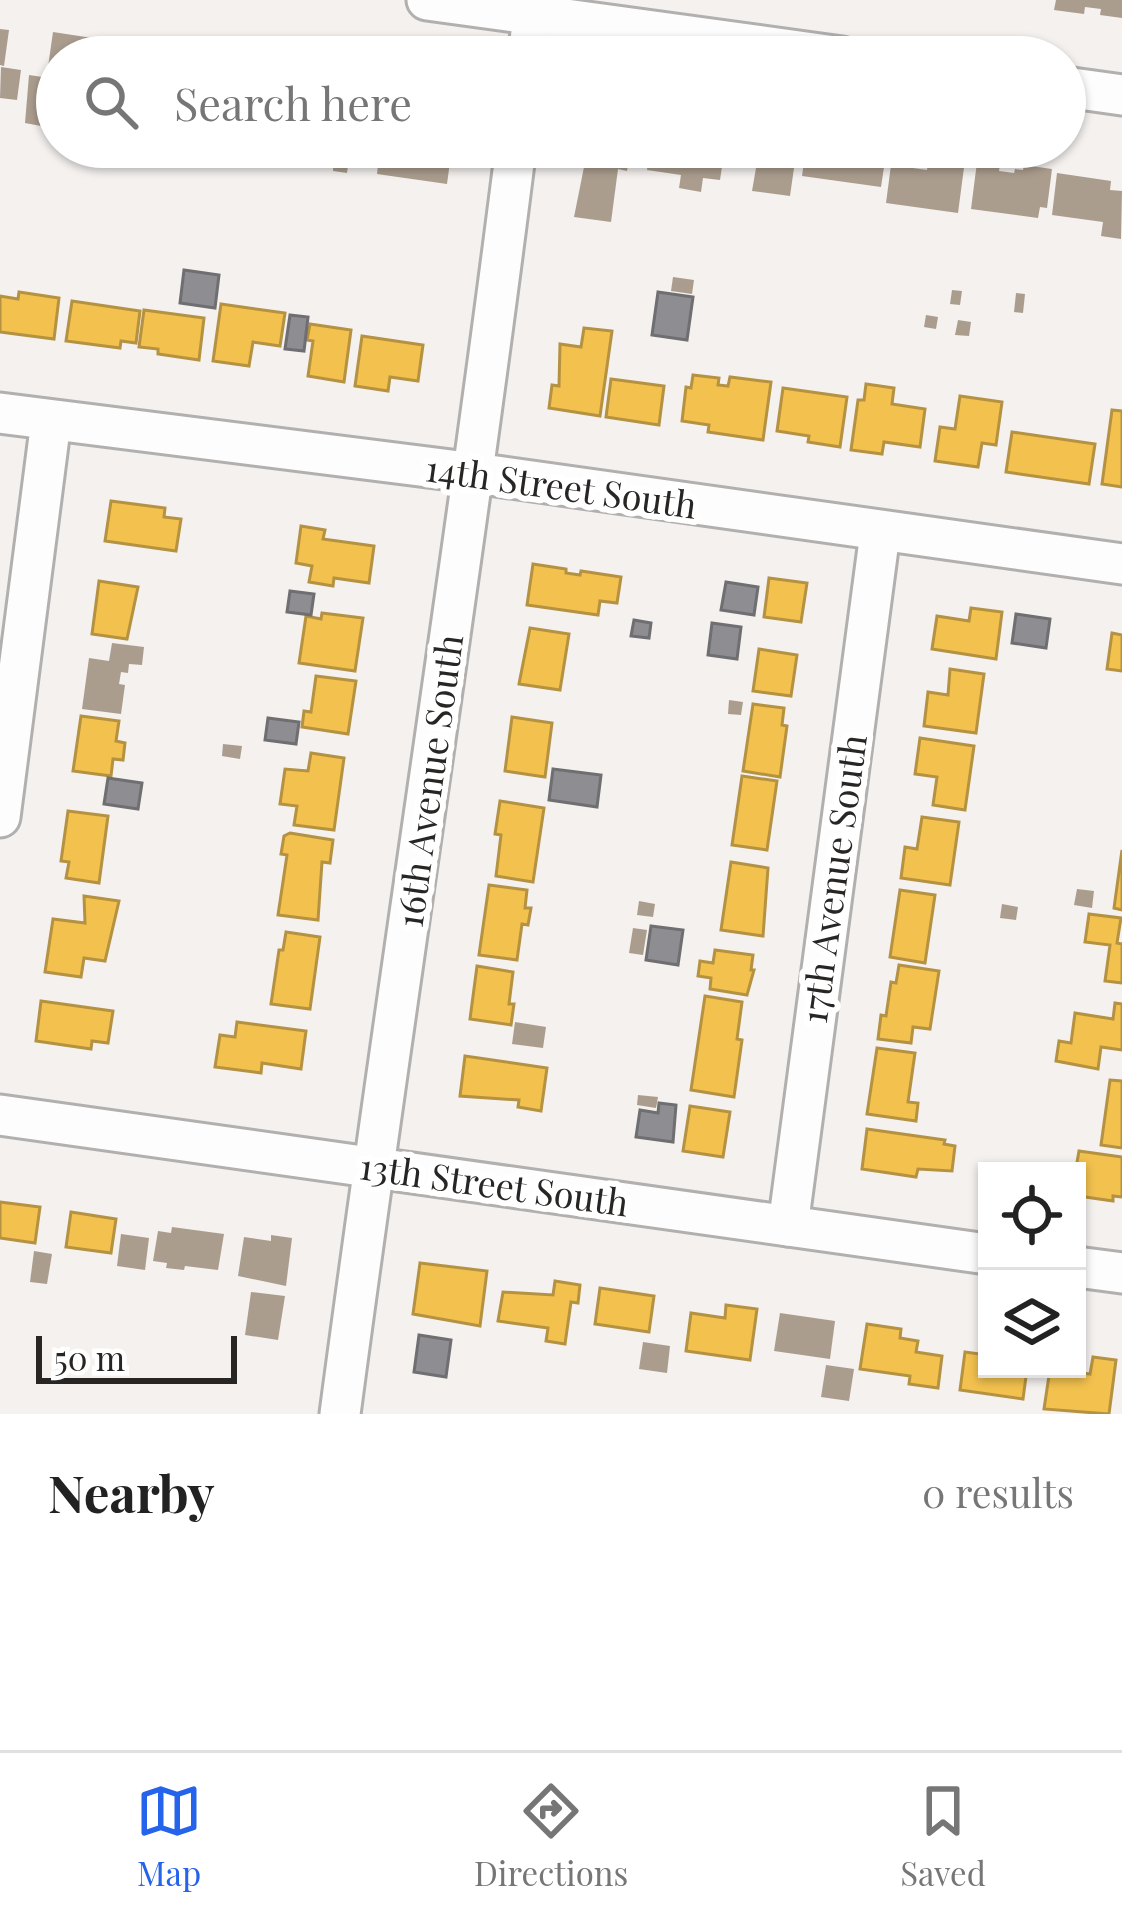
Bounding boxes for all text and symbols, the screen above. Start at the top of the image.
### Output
search box [36,36,1086,168]
icon: search [78,69,144,135]
text: Search here [174,72,412,132]
street label: 14th Street South [423,442,700,528]
street label: 16th Avenue South [384,631,472,930]
street label: 17th Avenue South [788,731,876,1026]
street label: 13th Street South [357,1140,632,1226]
map controls [978,1162,1086,1378]
button: locate [978,1162,1086,1270]
button: layers [978,1270,1086,1378]
scale bar [36,1330,237,1383]
text: 50 m [54,1335,125,1379]
text: Nearby [48,1458,214,1526]
text: 0 results [922,1466,1074,1518]
tab: Map [136,1778,202,1894]
tab: Directions [474,1778,628,1894]
tab: Saved [900,1778,986,1894]

